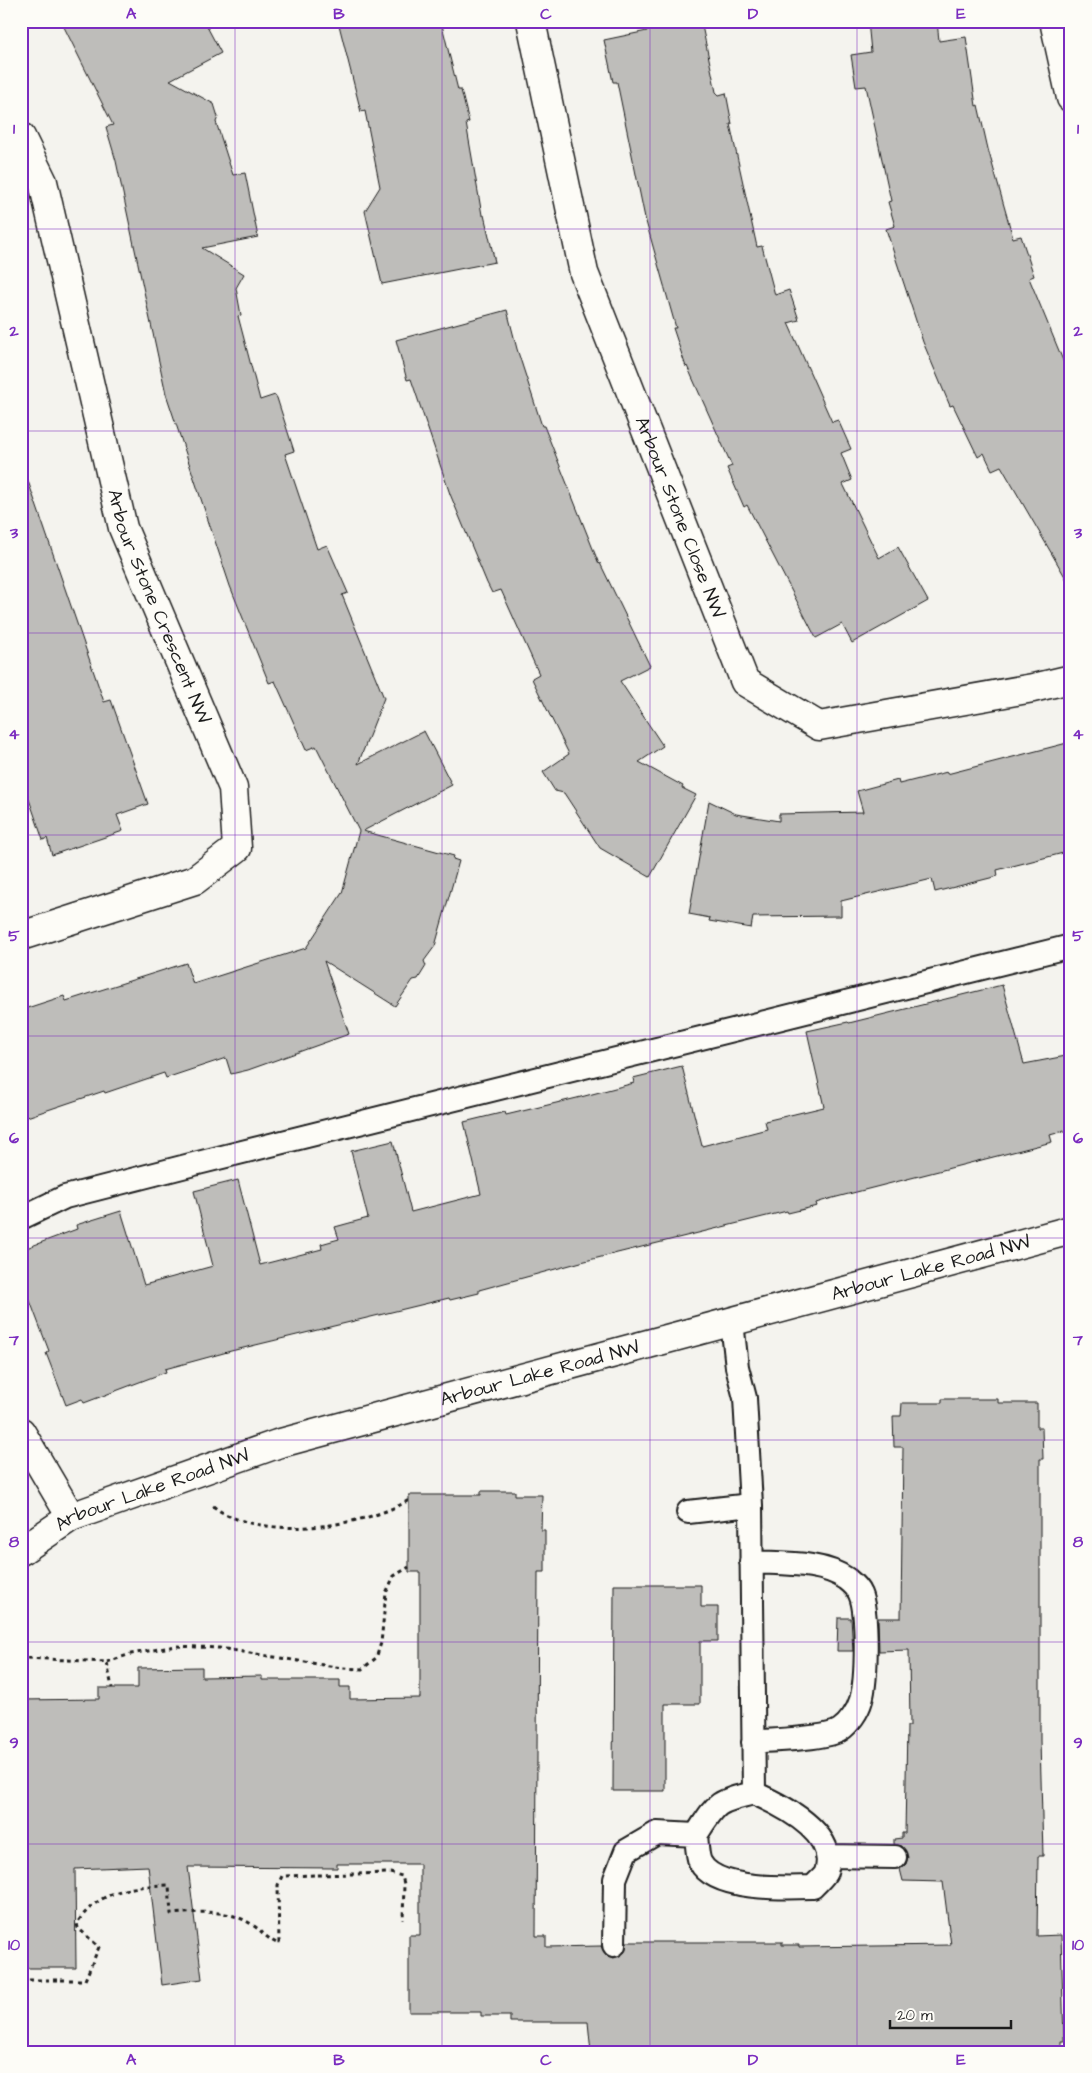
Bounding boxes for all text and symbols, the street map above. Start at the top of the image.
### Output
text: A [126,3,137,25]
text: B [333,3,345,25]
text: C [540,3,552,25]
text: D [748,3,759,25]
text: E [956,3,966,25]
text: 1 [13,118,16,140]
text: 1 [1077,118,1080,140]
text: 2 [8,320,19,342]
text: 2 [1072,320,1083,342]
street label: Arbour Stone Close NW [628,413,732,622]
street label: Arbour Stone Crescent NW [101,487,218,728]
text: 3 [9,522,19,544]
text: 3 [1073,522,1083,544]
text: 4 [9,723,20,745]
text: 4 [1073,723,1084,745]
text: 5 [8,925,20,947]
text: 5 [1072,925,1084,947]
text: 6 [9,1127,19,1149]
text: 6 [1073,1127,1083,1149]
street label: Arbour Lake Road NW [828,1228,1033,1308]
text: 7 [8,1329,19,1351]
text: 7 [1072,1329,1083,1351]
street label: Arbour Lake Road NW [437,1333,642,1413]
street label: Arbour Lake Road NW [49,1441,253,1538]
text: 8 [9,1531,20,1553]
text: 8 [1073,1531,1084,1553]
text: 9 [9,1732,19,1754]
text: 9 [1073,1732,1083,1754]
text: 10 [8,1934,20,1956]
text: 10 [1072,1934,1084,1956]
scale bar [890,1998,1011,2030]
text: 20 m [897,2005,933,2026]
text: A [126,2049,137,2071]
text: B [333,2049,345,2071]
text: C [540,2049,552,2071]
text: D [748,2049,759,2071]
text: E [956,2049,966,2071]

